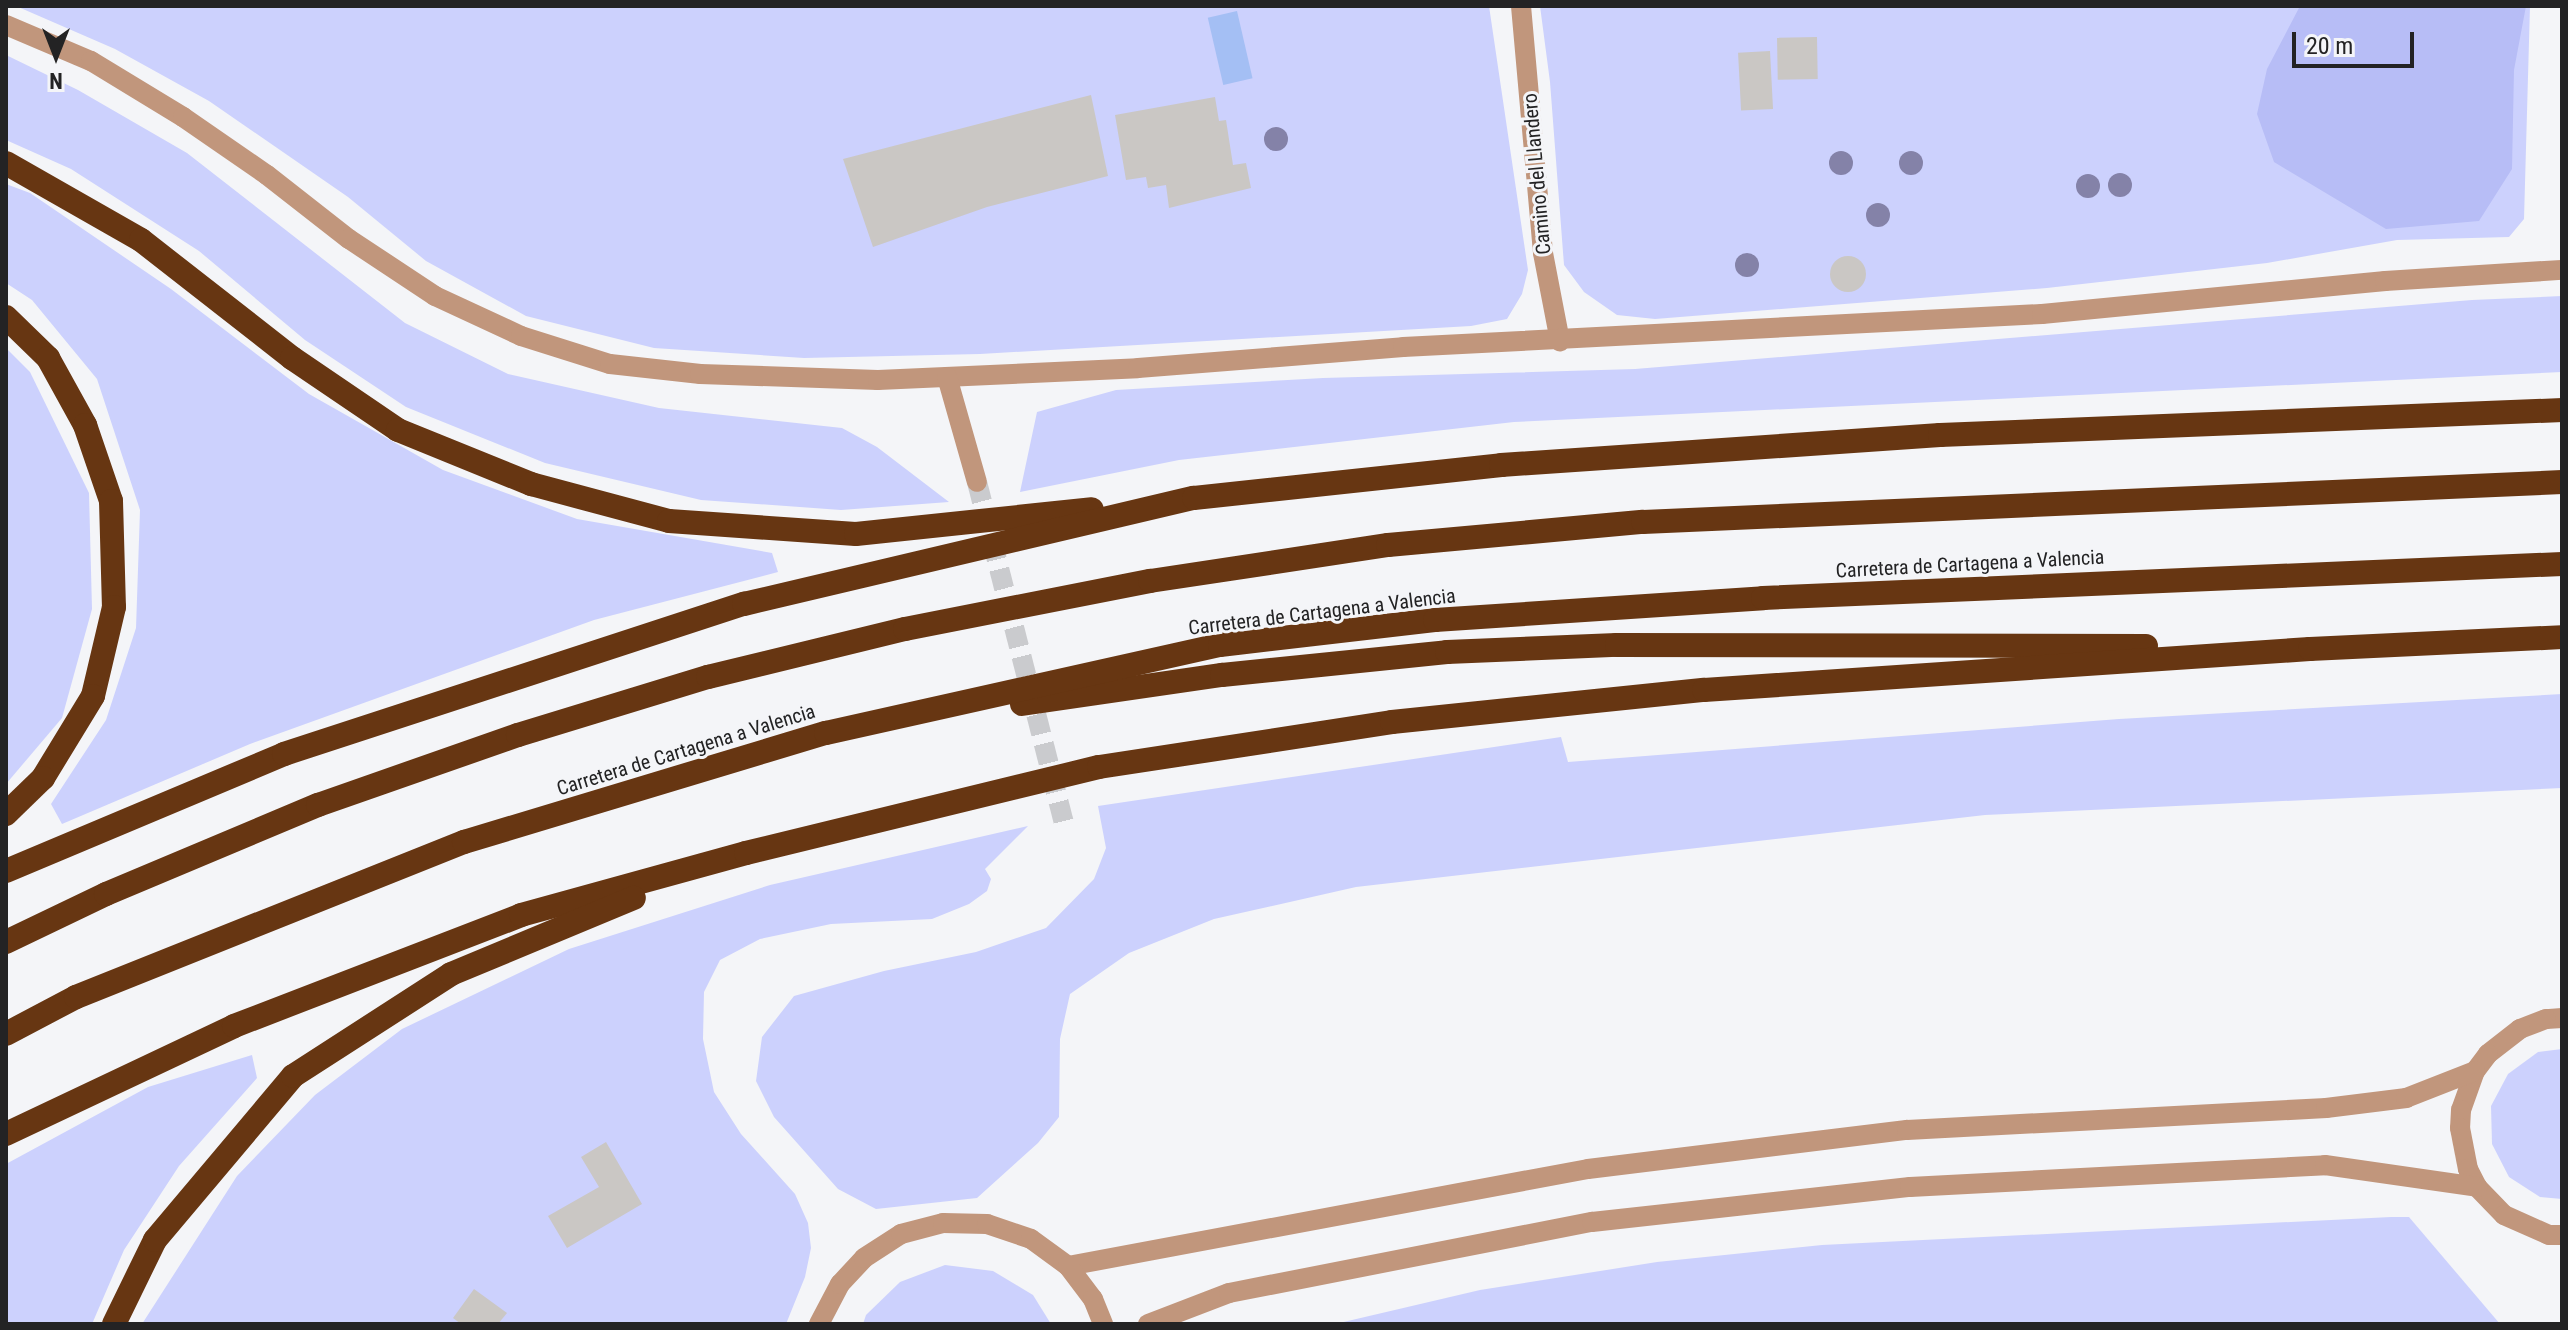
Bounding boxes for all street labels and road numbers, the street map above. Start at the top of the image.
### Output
street label: Camino del Llandero [1518,92,1556,256]
street label: Carretera de Cartagena a Valencia [1835,545,2105,583]
street label: Carretera de Cartagena a Valencia [1187,584,1457,640]
street label: Carretera de Cartagena a Valencia [554,699,818,801]

